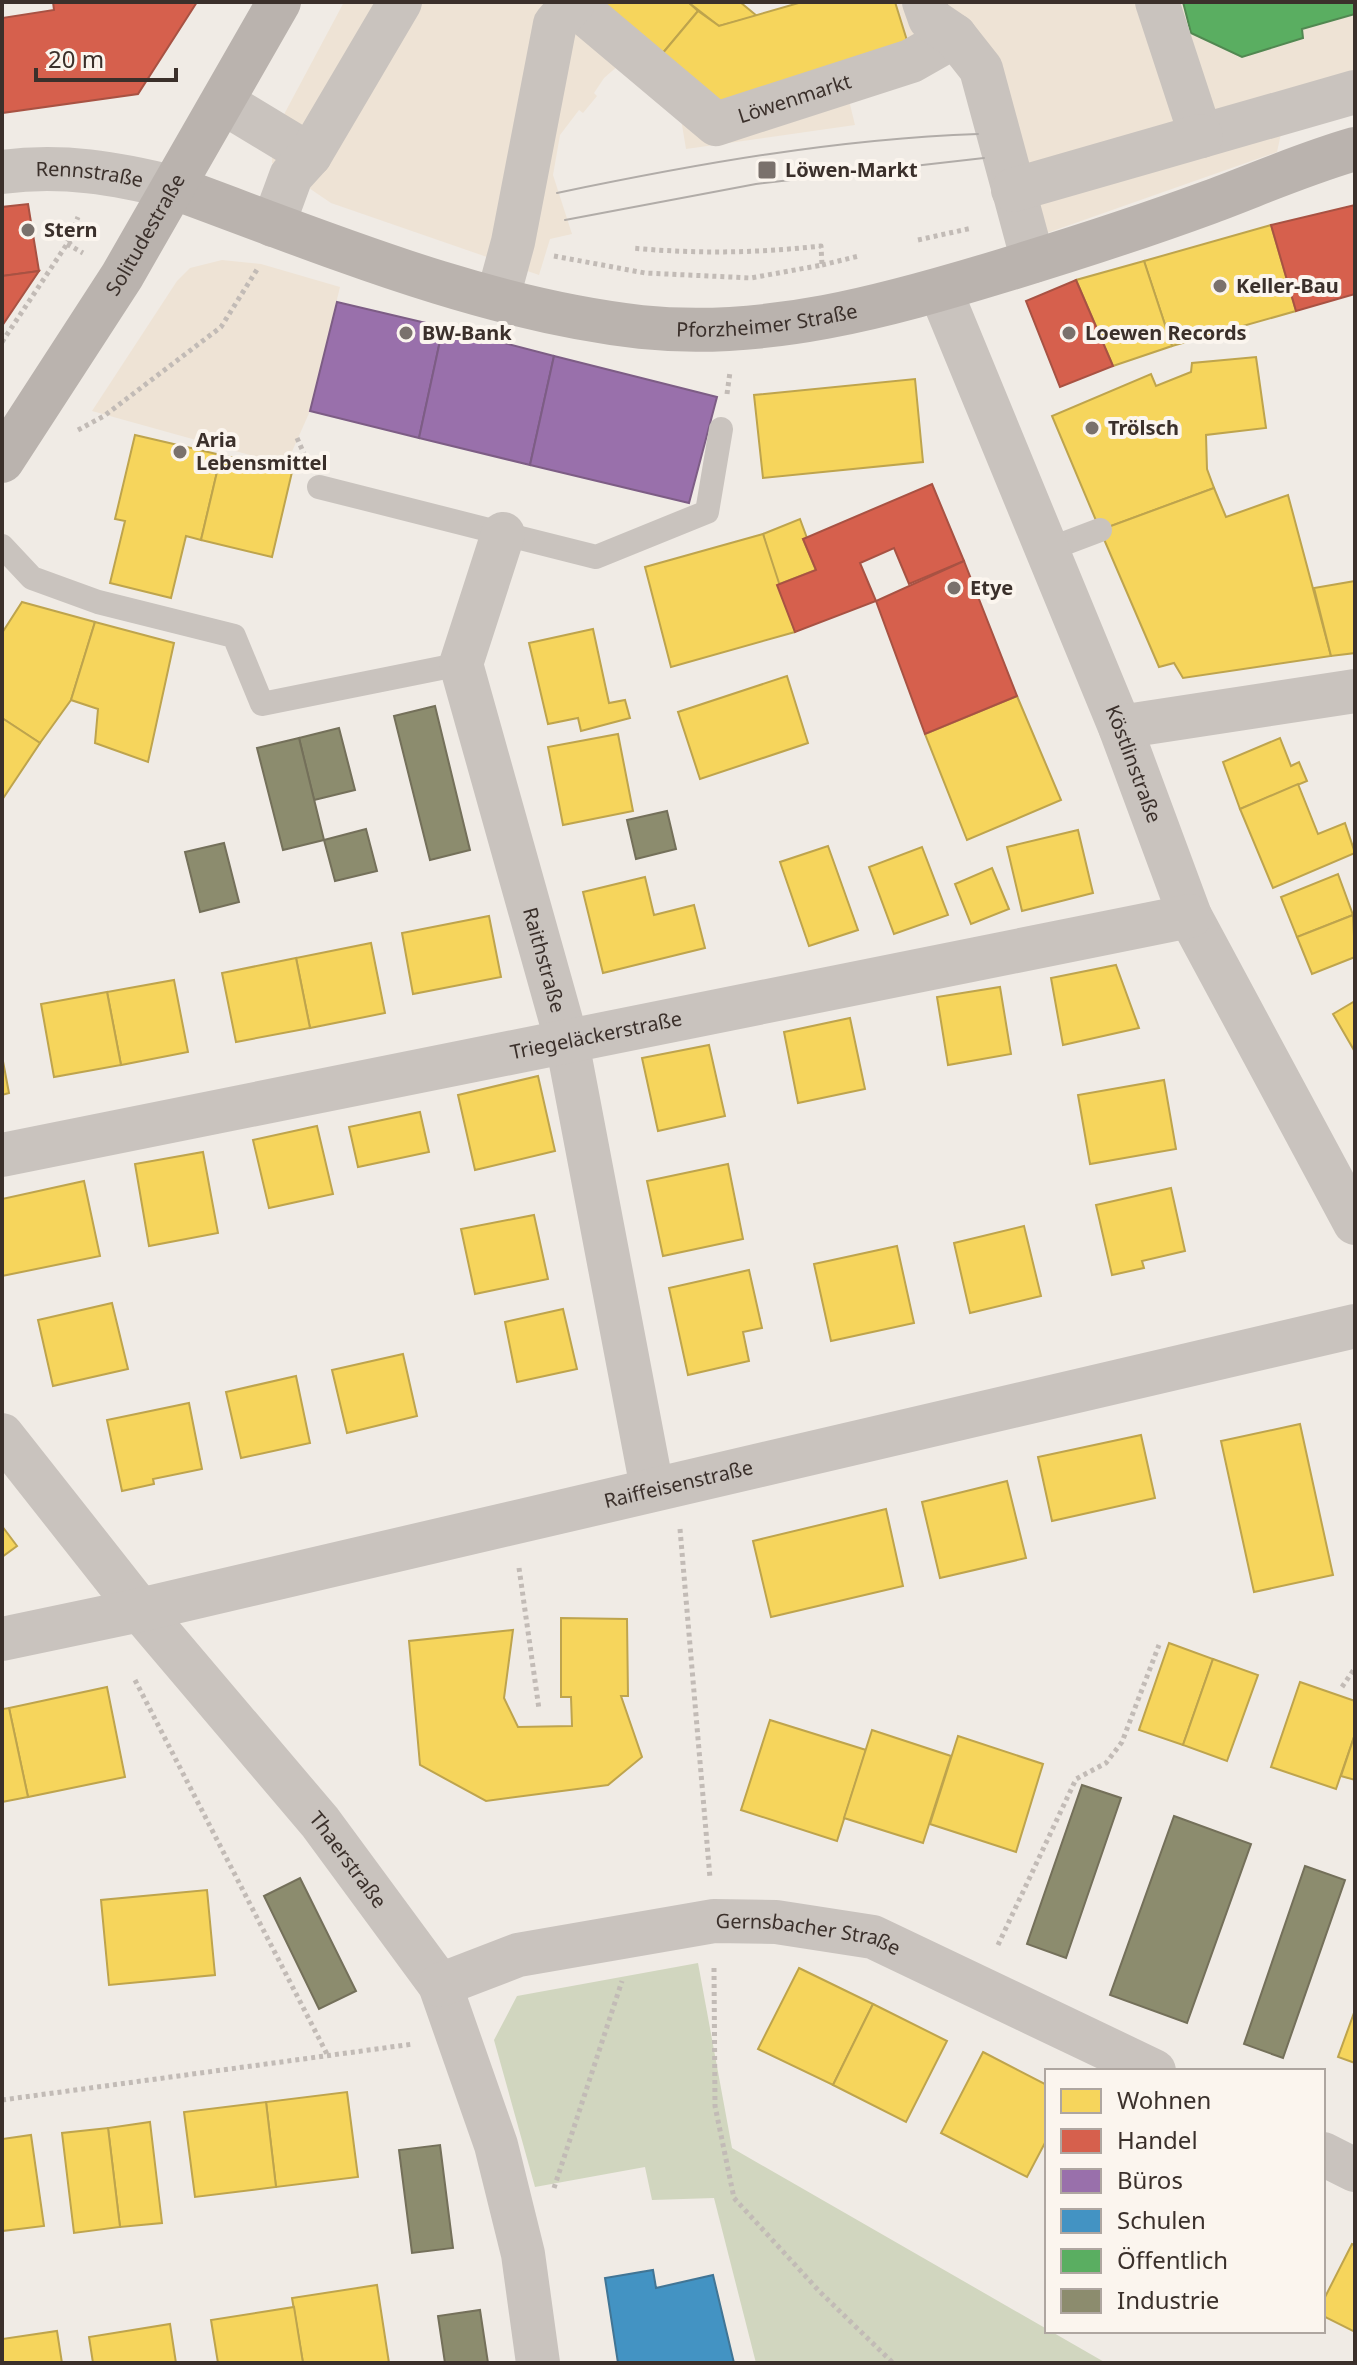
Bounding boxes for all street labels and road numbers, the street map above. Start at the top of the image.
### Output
street label: Löwenmarkt [734,67,855,129]
street label: Rennstraße [36,155,146,193]
street label: Solitudestraße [99,169,191,300]
street label: Pforzheimer Straße [676,297,860,343]
street label: Köstlinstraße [1099,701,1168,827]
street label: Raithstraße [517,904,572,1016]
street label: Triegeläckerstraße [508,1005,684,1065]
street label: Raiffeisenstraße [601,1453,756,1514]
street label: Thaerstraße [304,1805,393,1914]
street label: Gernsbacher Straße [715,1907,905,1961]

